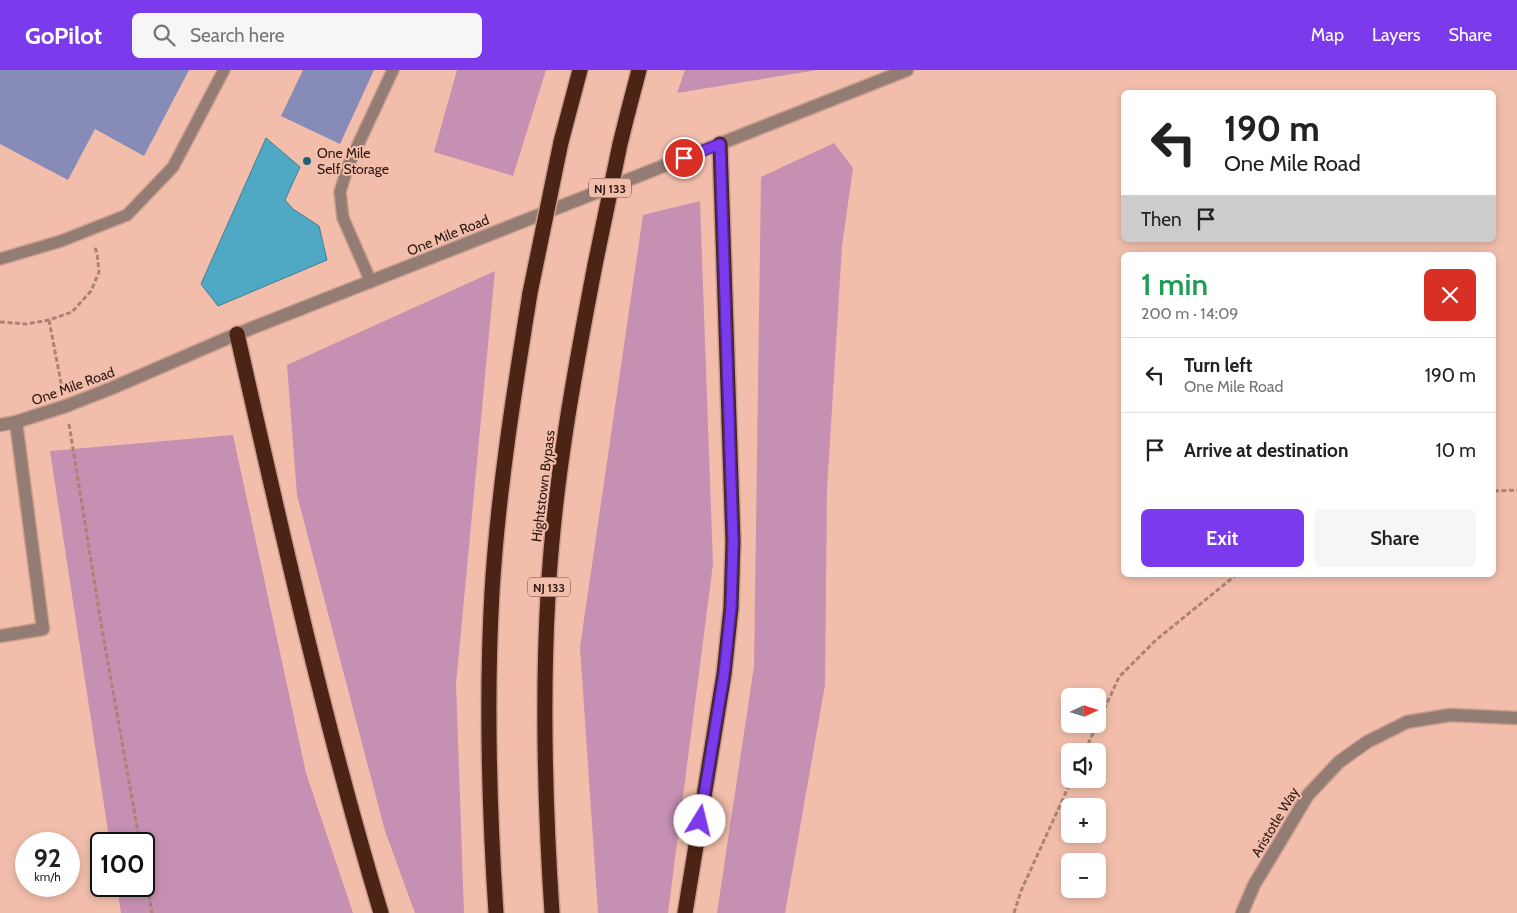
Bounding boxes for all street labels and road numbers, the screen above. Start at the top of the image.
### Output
road number: NJ 133 [589,179,631,198]
street label: One Mile Road [404,210,492,260]
street label: One Mile Road [29,363,117,409]
street label: Hightstown Bypass [527,429,559,543]
road number: NJ 133 [528,578,570,596]
street label: Aristotle Way [1247,784,1303,860]

